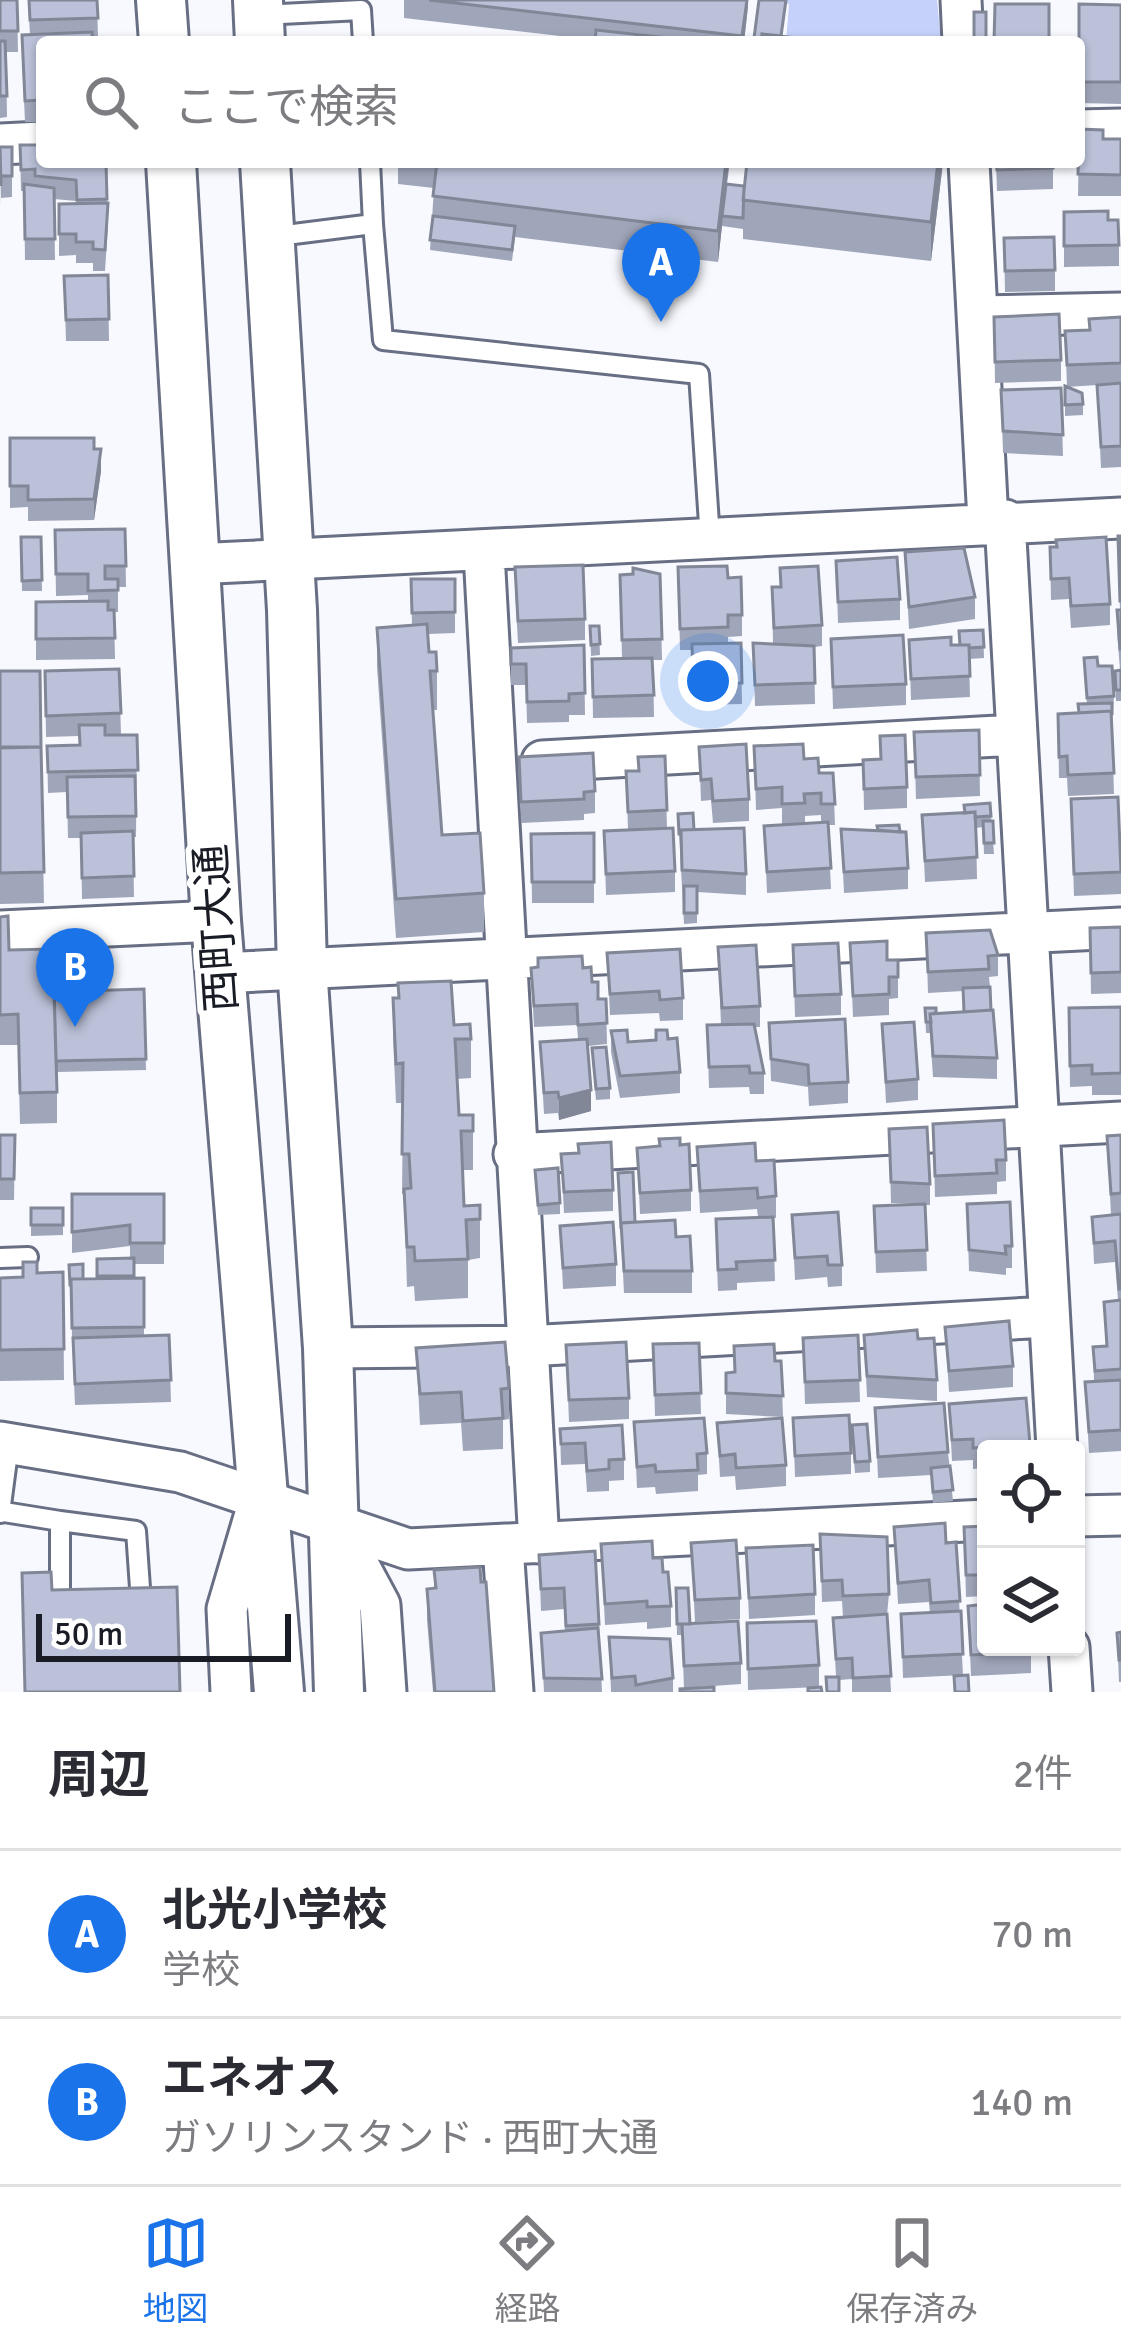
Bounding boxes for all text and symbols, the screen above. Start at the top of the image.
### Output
search box [36,36,1085,168]
icon: search [78,69,144,135]
text: ここで検索 [174,80,399,135]
pin: A [622,223,700,322]
your location [678,651,738,711]
street label: 西町大通 [186,842,248,1014]
pin: B [36,928,114,1027]
map controls [977,1440,1085,1656]
button: locate [977,1440,1085,1548]
button: layers [977,1548,1085,1656]
scale bar [36,1608,291,1661]
text: 50 m [54,1614,123,1655]
text: 周辺 [48,1744,150,1807]
text: 2件 [1013,1750,1073,1798]
text: 北光小学校 [162,1883,387,1938]
text: A [75,1910,99,1958]
text: 70 m [991,1910,1073,1958]
text: 学校 [162,1946,240,1994]
text: エネオス [162,2051,342,2106]
text: B [75,2078,99,2126]
text: 140 m [970,2078,1073,2126]
text: ガソリンスタンド · 西町大通 [162,2114,658,2162]
tab: 地図 [143,2210,209,2330]
tab: 経路 [494,2210,560,2330]
tab: 保存済み [846,2210,978,2330]

